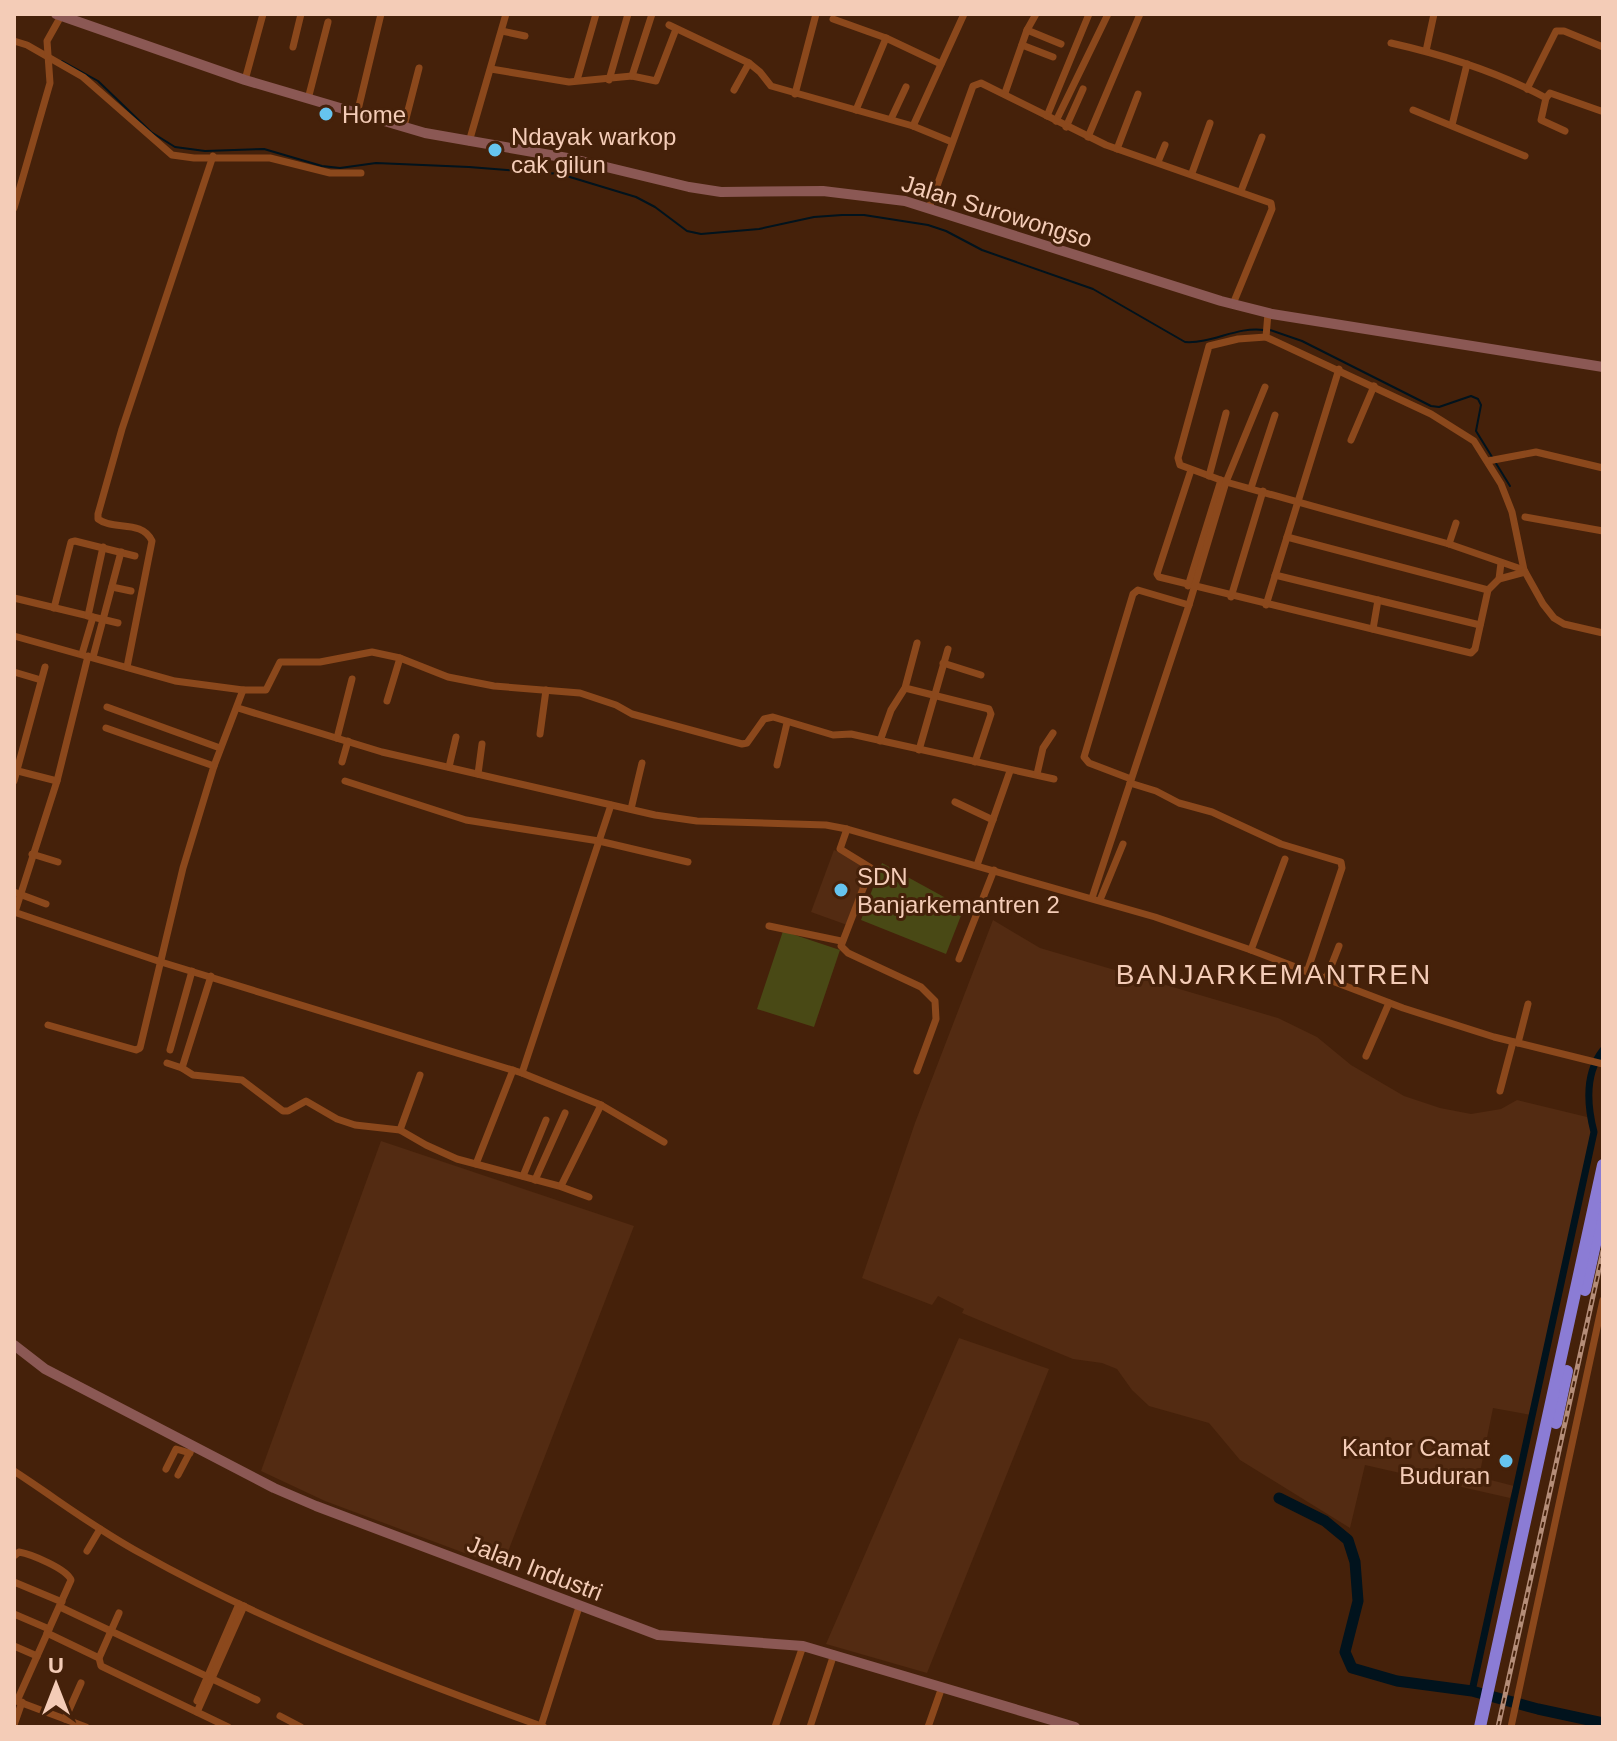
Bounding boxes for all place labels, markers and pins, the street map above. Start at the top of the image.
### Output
place label: Home [342,101,406,128]
marker: Home [317,105,335,123]
place label: Ndayak warkop cak gilun [511,123,676,178]
marker: Ndayak warkop cak gilun [486,141,504,159]
place label: SDN Banjarkemantren 2 [857,863,1060,918]
marker: SDN Banjarkemantren 2 [832,881,850,899]
place label: Kantor Camat Buduran [1342,1434,1490,1489]
marker: Kantor Camat Buduran [1497,1452,1515,1470]

